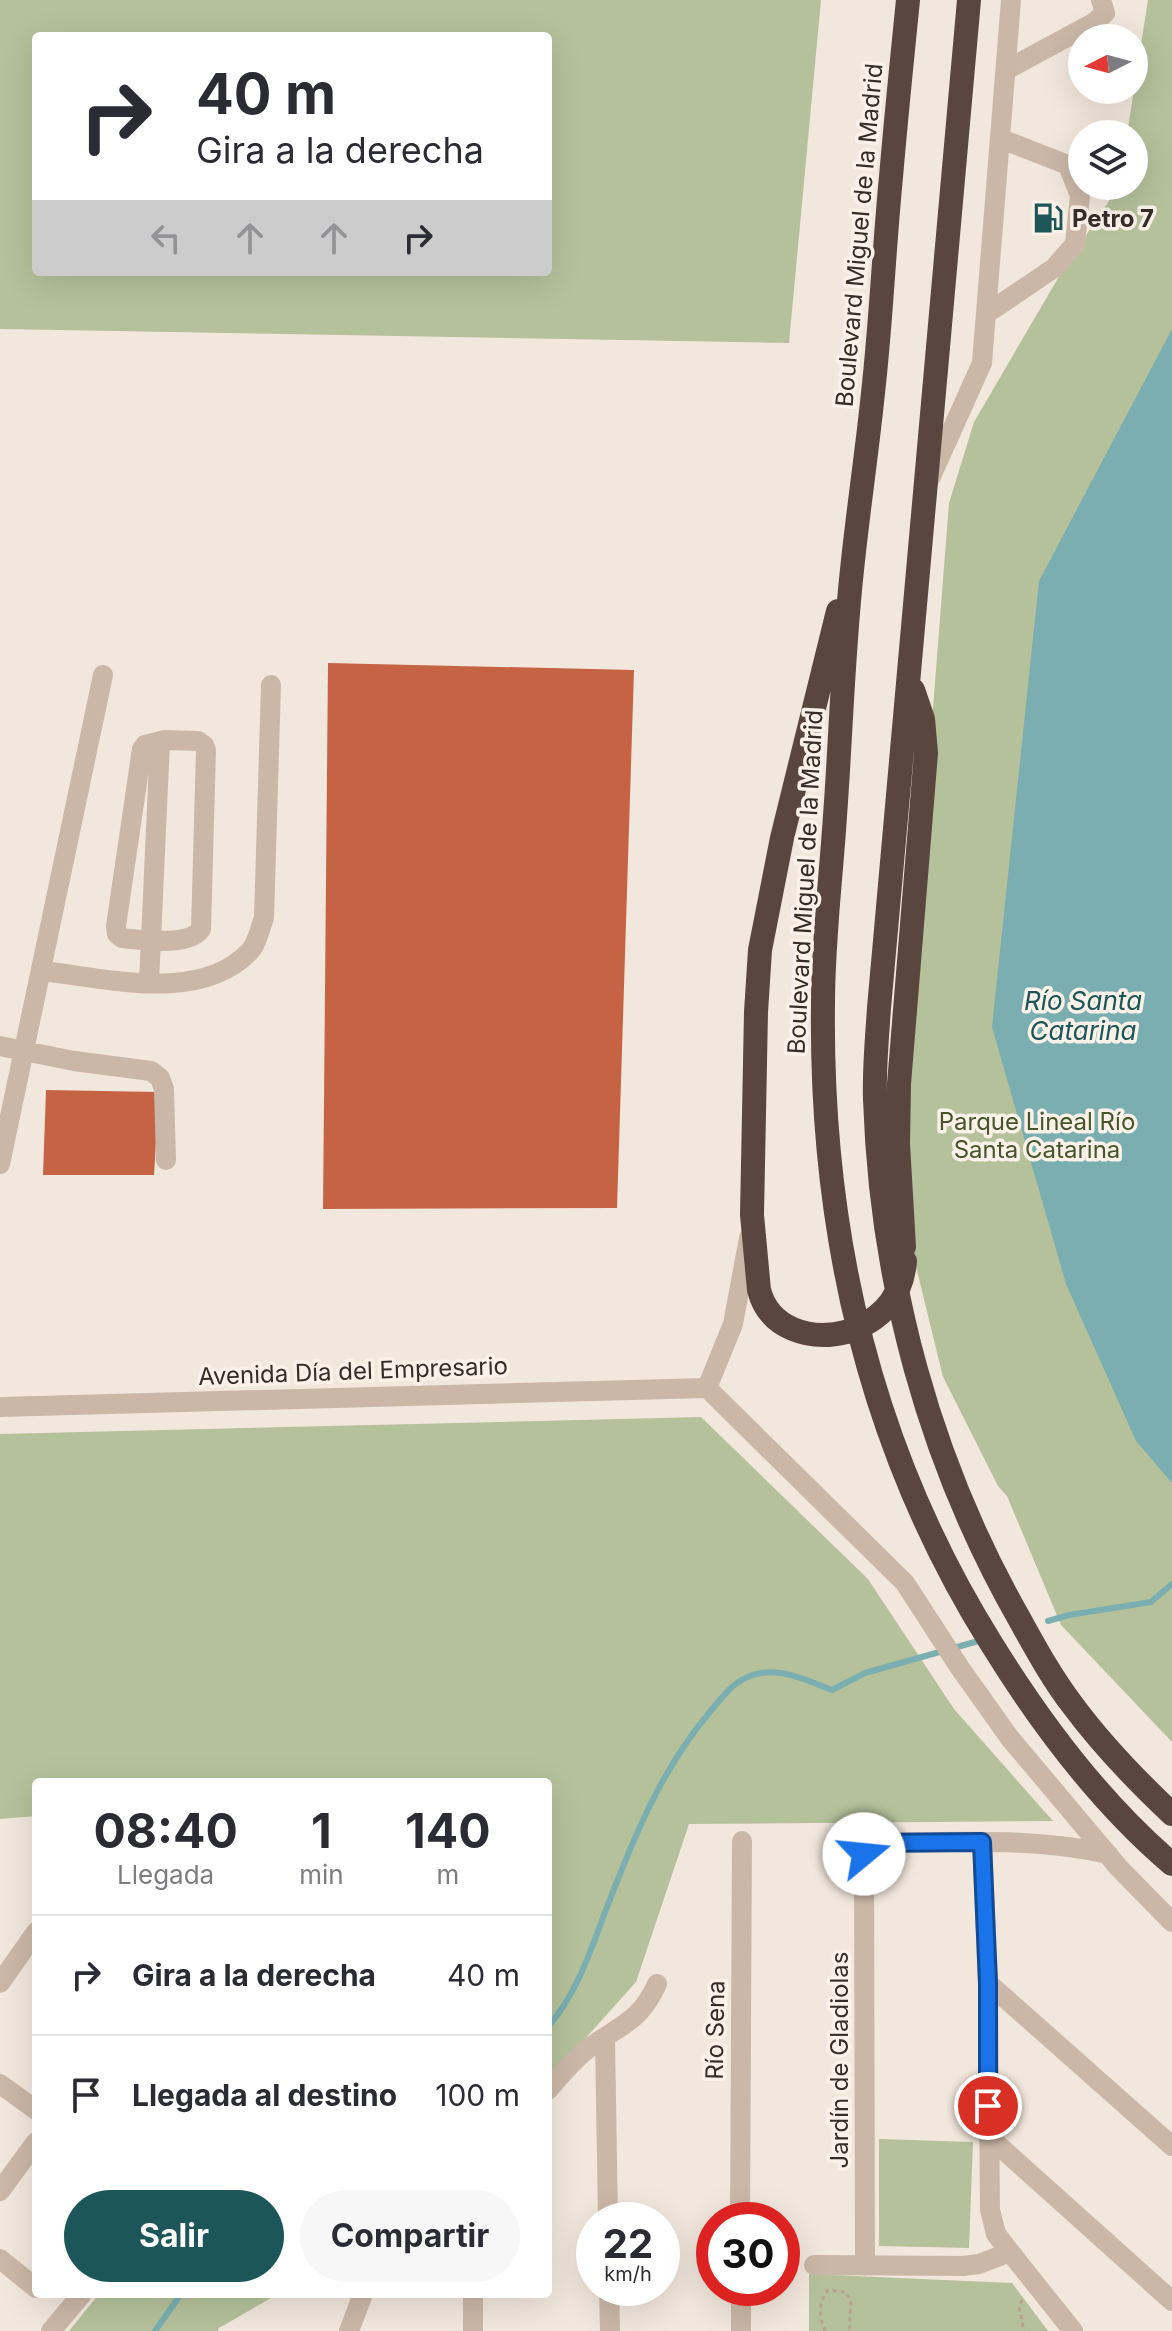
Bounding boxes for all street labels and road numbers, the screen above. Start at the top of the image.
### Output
street label: Boulevard Miguel de la Madrid [830,62,888,408]
street label: Boulevard Miguel de la Madrid [781,709,829,1055]
street label: Avenida Día del Empresario [198,1351,508,1391]
street label: Jardín de Gladiolas [825,1952,854,2168]
street label: Río Sena [700,1980,730,2080]

